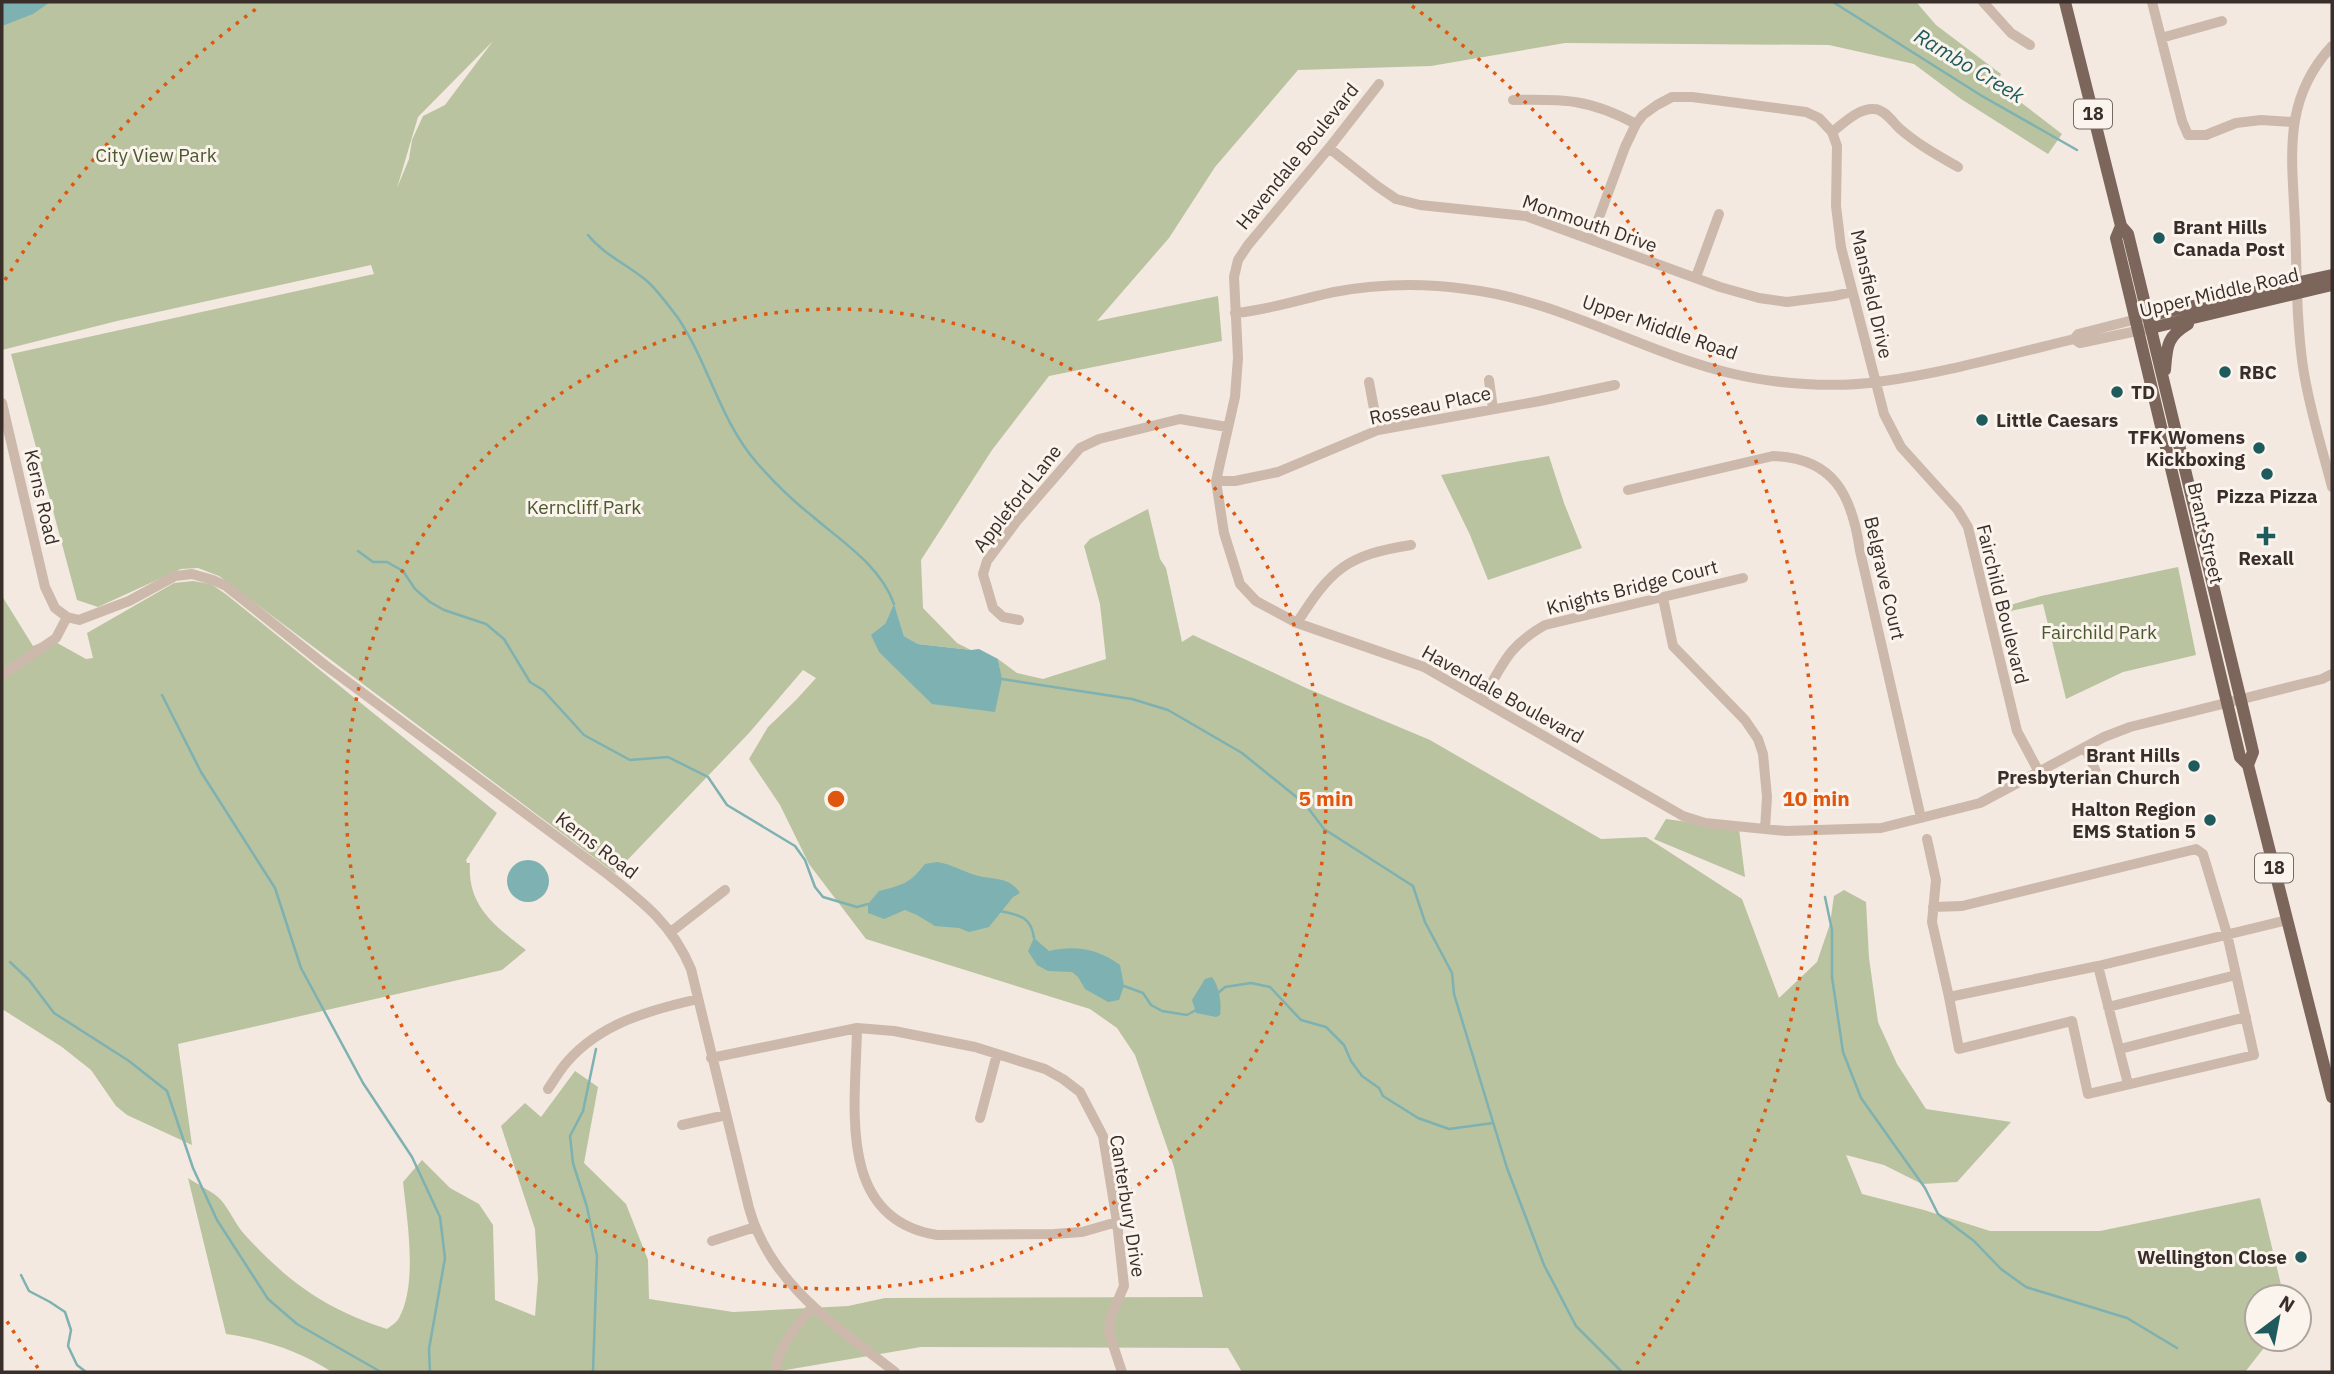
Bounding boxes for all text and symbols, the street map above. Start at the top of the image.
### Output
water label: Rambo Creek [1909,21,2031,110]
street label: Havendale Boulevard [1231,78,1363,234]
road number: 18 [2074,100,2112,128]
park label: City View Park [95,143,217,167]
street label: Monmouth Drive [1519,189,1661,257]
place label: Brant Hills Canada Post [2173,215,2285,261]
street label: Mansfield Drive [1846,227,1898,361]
marker: Brant Hills Canada Post [2151,230,2167,246]
street label: Upper Middle Road [2137,262,2301,322]
street label: Upper Middle Road [1579,289,1741,365]
place label: RBC [2239,360,2277,384]
marker: RBC [2217,364,2233,380]
street label: Rosseau Place [1367,380,1493,430]
place label: TD [2131,380,2155,404]
marker: TD [2109,384,2125,400]
place label: Little Caesars [1996,408,2118,432]
marker: Little Caesars [1974,412,1990,428]
place label: TFK Womens Kickboxing [2128,425,2246,471]
street label: Appleford Lane [968,439,1066,557]
marker: TFK Womens Kickboxing [2251,440,2267,456]
street label: Kerns Road [19,447,65,547]
marker: Pizza Pizza [2259,466,2275,482]
street label: Brant Street [2183,480,2229,586]
place label: Pizza Pizza [2216,484,2318,508]
park label: Kerncliff Park [527,495,641,519]
street label: Belgrave Court [1859,514,1911,642]
street label: Fairchild Boulevard [1972,522,2034,686]
marker: Rexall [2258,528,2274,544]
place label: Rexall [2238,546,2294,570]
street label: Knights Bridge Court [1544,554,1720,620]
park label: Fairchild Park [2041,620,2157,644]
street label: Havendale Boulevard [1418,639,1588,749]
place label: Brant Hills Presbyterian Church [1997,743,2180,789]
marker: Brant Hills Presbyterian Church [2186,758,2202,774]
text: 5 min [1299,784,1353,812]
text: 10 min [1782,784,1850,812]
centre of rings [824,787,848,811]
place label: Halton Region EMS Station 5 [2071,797,2196,843]
street label: Kerns Road [551,806,643,884]
marker: Halton Region EMS Station 5 [2202,812,2218,828]
road number: 18 [2255,854,2293,882]
street label: Canterbury Drive [1105,1133,1151,1279]
place label: Wellington Close [2137,1245,2287,1269]
marker: Wellington Close [2293,1249,2309,1265]
north arrow [2243,1283,2313,1353]
text: N [2275,1290,2299,1317]

